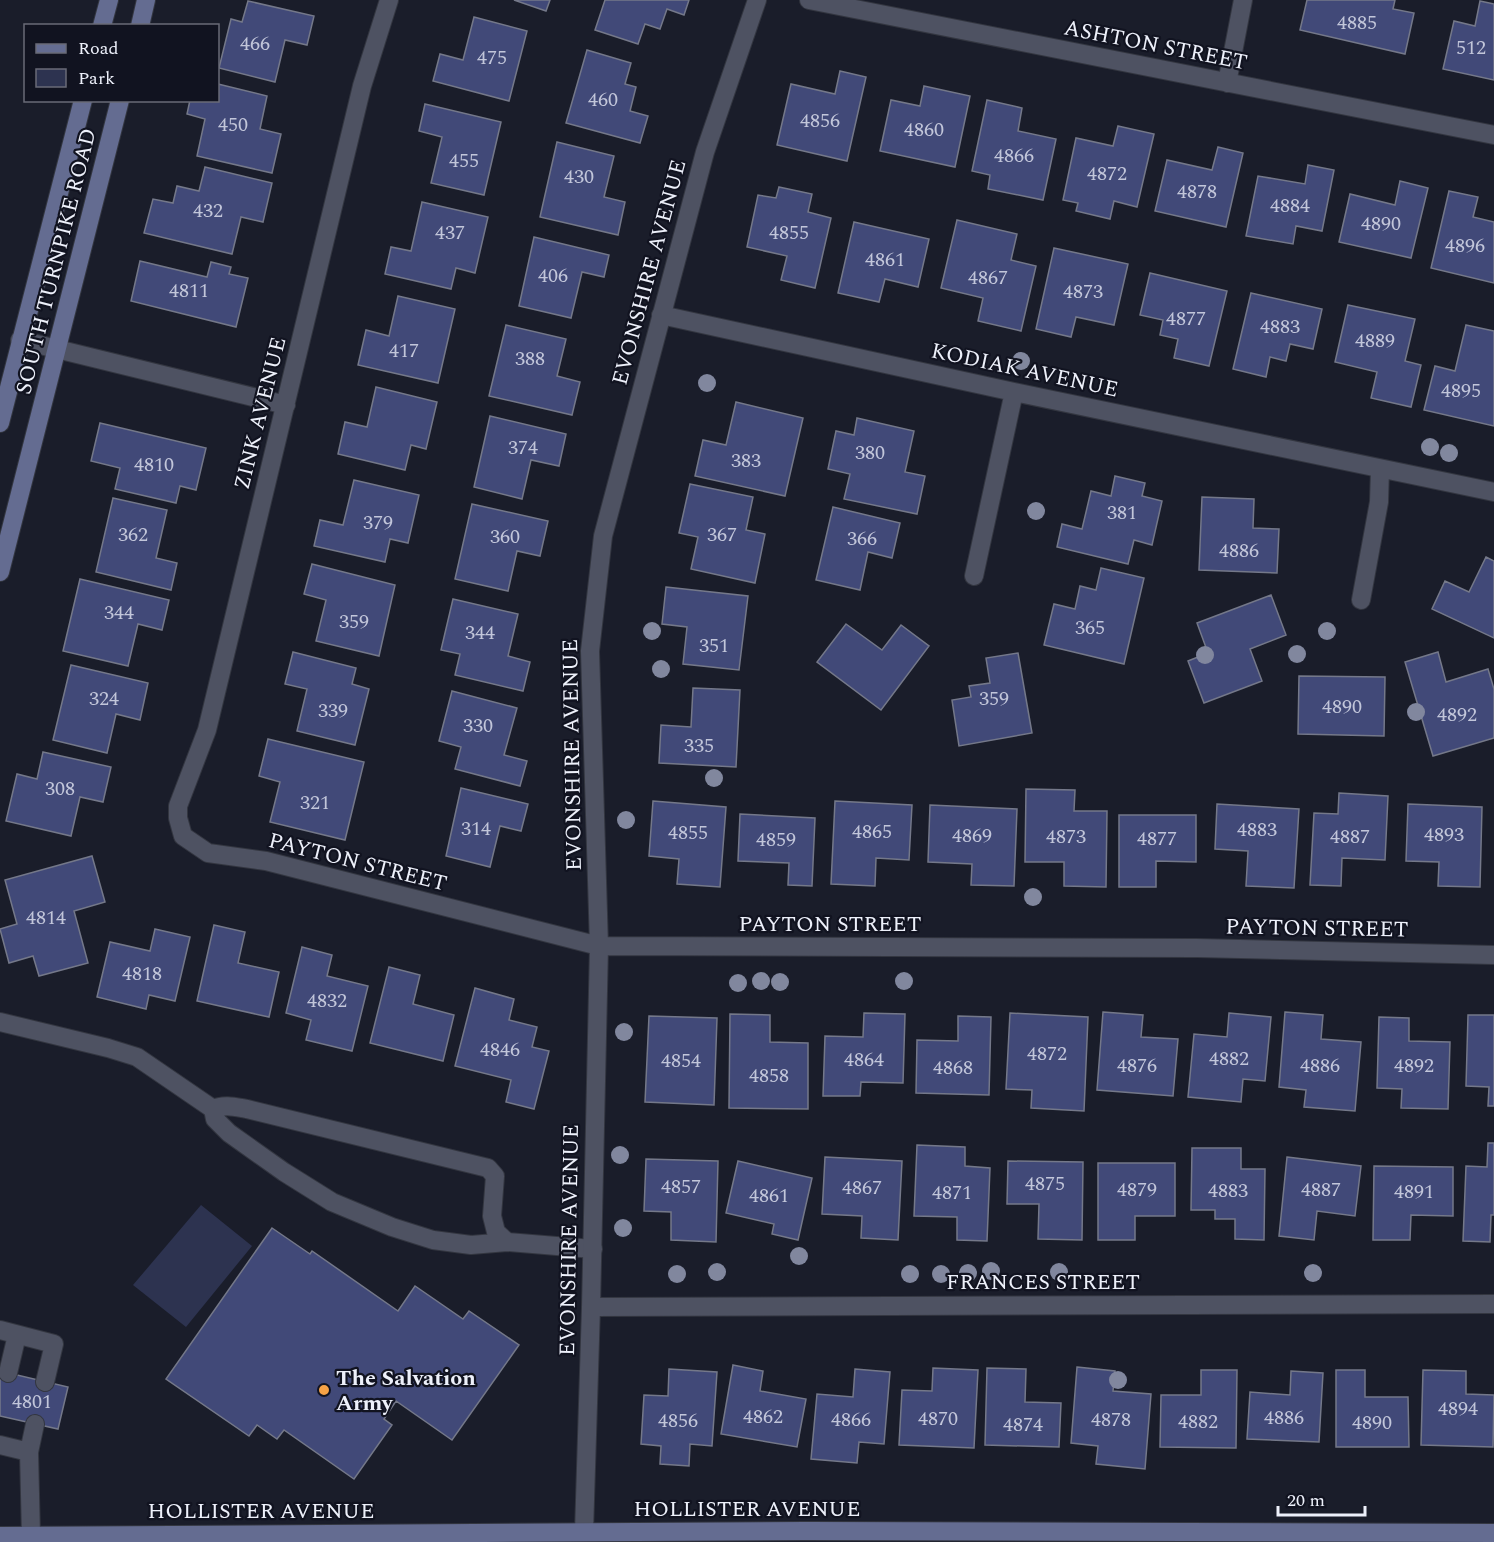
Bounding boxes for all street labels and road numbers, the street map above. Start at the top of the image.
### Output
street label: ASHTON STREET [1061,12,1250,79]
street label: SOUTH TURNPIKE ROAD [7,125,106,398]
street label: EVONSHIRE AVENUE [603,156,695,389]
street label: ZINK AVENUE [226,334,295,493]
street label: KODIAK AVENUE [928,334,1121,406]
street label: EVONSHIRE AVENUE [554,639,591,871]
street label: PAYTON STREET [265,824,450,901]
street label: PAYTON STREET [738,908,922,941]
street label: PAYTON STREET [1225,910,1409,947]
street label: EVONSHIRE AVENUE [551,1124,588,1356]
street label: FRANCES STREET [946,1266,1140,1299]
street label: HOLLISTER AVENUE [633,1493,861,1526]
street label: HOLLISTER AVENUE [147,1495,375,1528]

